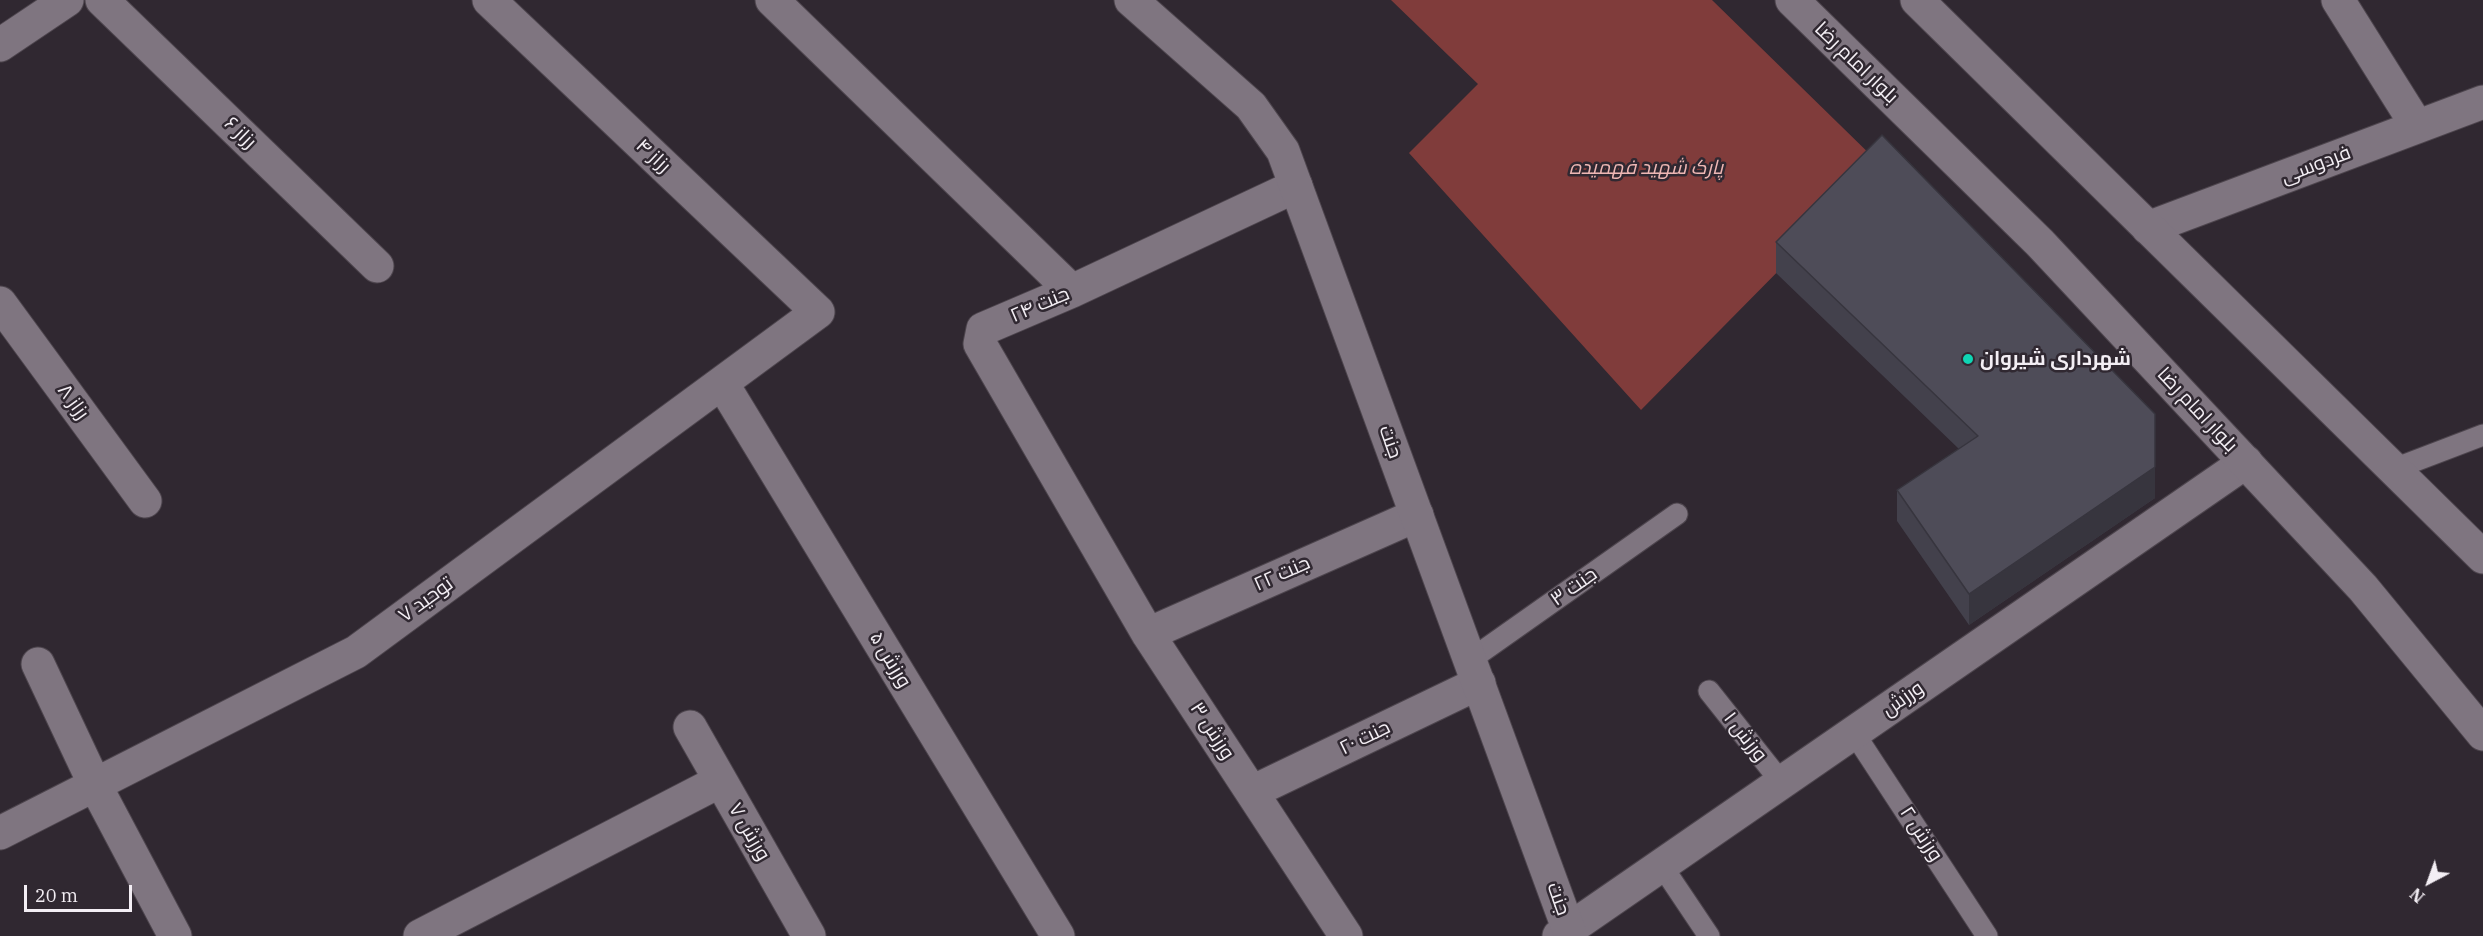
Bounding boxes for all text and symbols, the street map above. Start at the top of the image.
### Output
street label: بلوار امام رضا [1809,17,1903,109]
street label: رزاز ۶ [219,112,261,154]
street label: رزاز ۴ [631,134,675,178]
street label: فردوسی [2278,141,2354,189]
park label: پارک شهید فهمیده [1569,156,1723,180]
street label: جنت ۲۴ [1007,282,1073,328]
place label: شهرداری شیروان [1980,347,2131,371]
marker: شهرداری شیروان [1961,352,1975,366]
street label: بلوار امام رضا [2152,363,2242,457]
street label: رزاز ۸ [52,379,94,425]
street label: جنت [1373,422,1407,462]
street label: جنت ۲۲ [1250,551,1314,597]
street label: جنت ۳ [1546,562,1602,612]
street label: توحید ۷ [394,572,458,628]
street label: ورزش ۵ [864,628,916,692]
street label: ورزش [1877,676,1929,722]
street label: ورزش ۳ [1185,698,1239,764]
street label: ورزش ۱ [1718,707,1772,767]
street label: جنت ۲۰ [1336,715,1394,761]
street label: ورزش ۷ [723,799,775,865]
street label: ورزش ۲ [1894,802,1948,866]
north arrow [2399,852,2459,912]
scale bar [27,873,135,911]
street label: جنت [1541,879,1575,919]
text: 20 m [35,884,78,907]
text: N [2406,884,2429,907]

